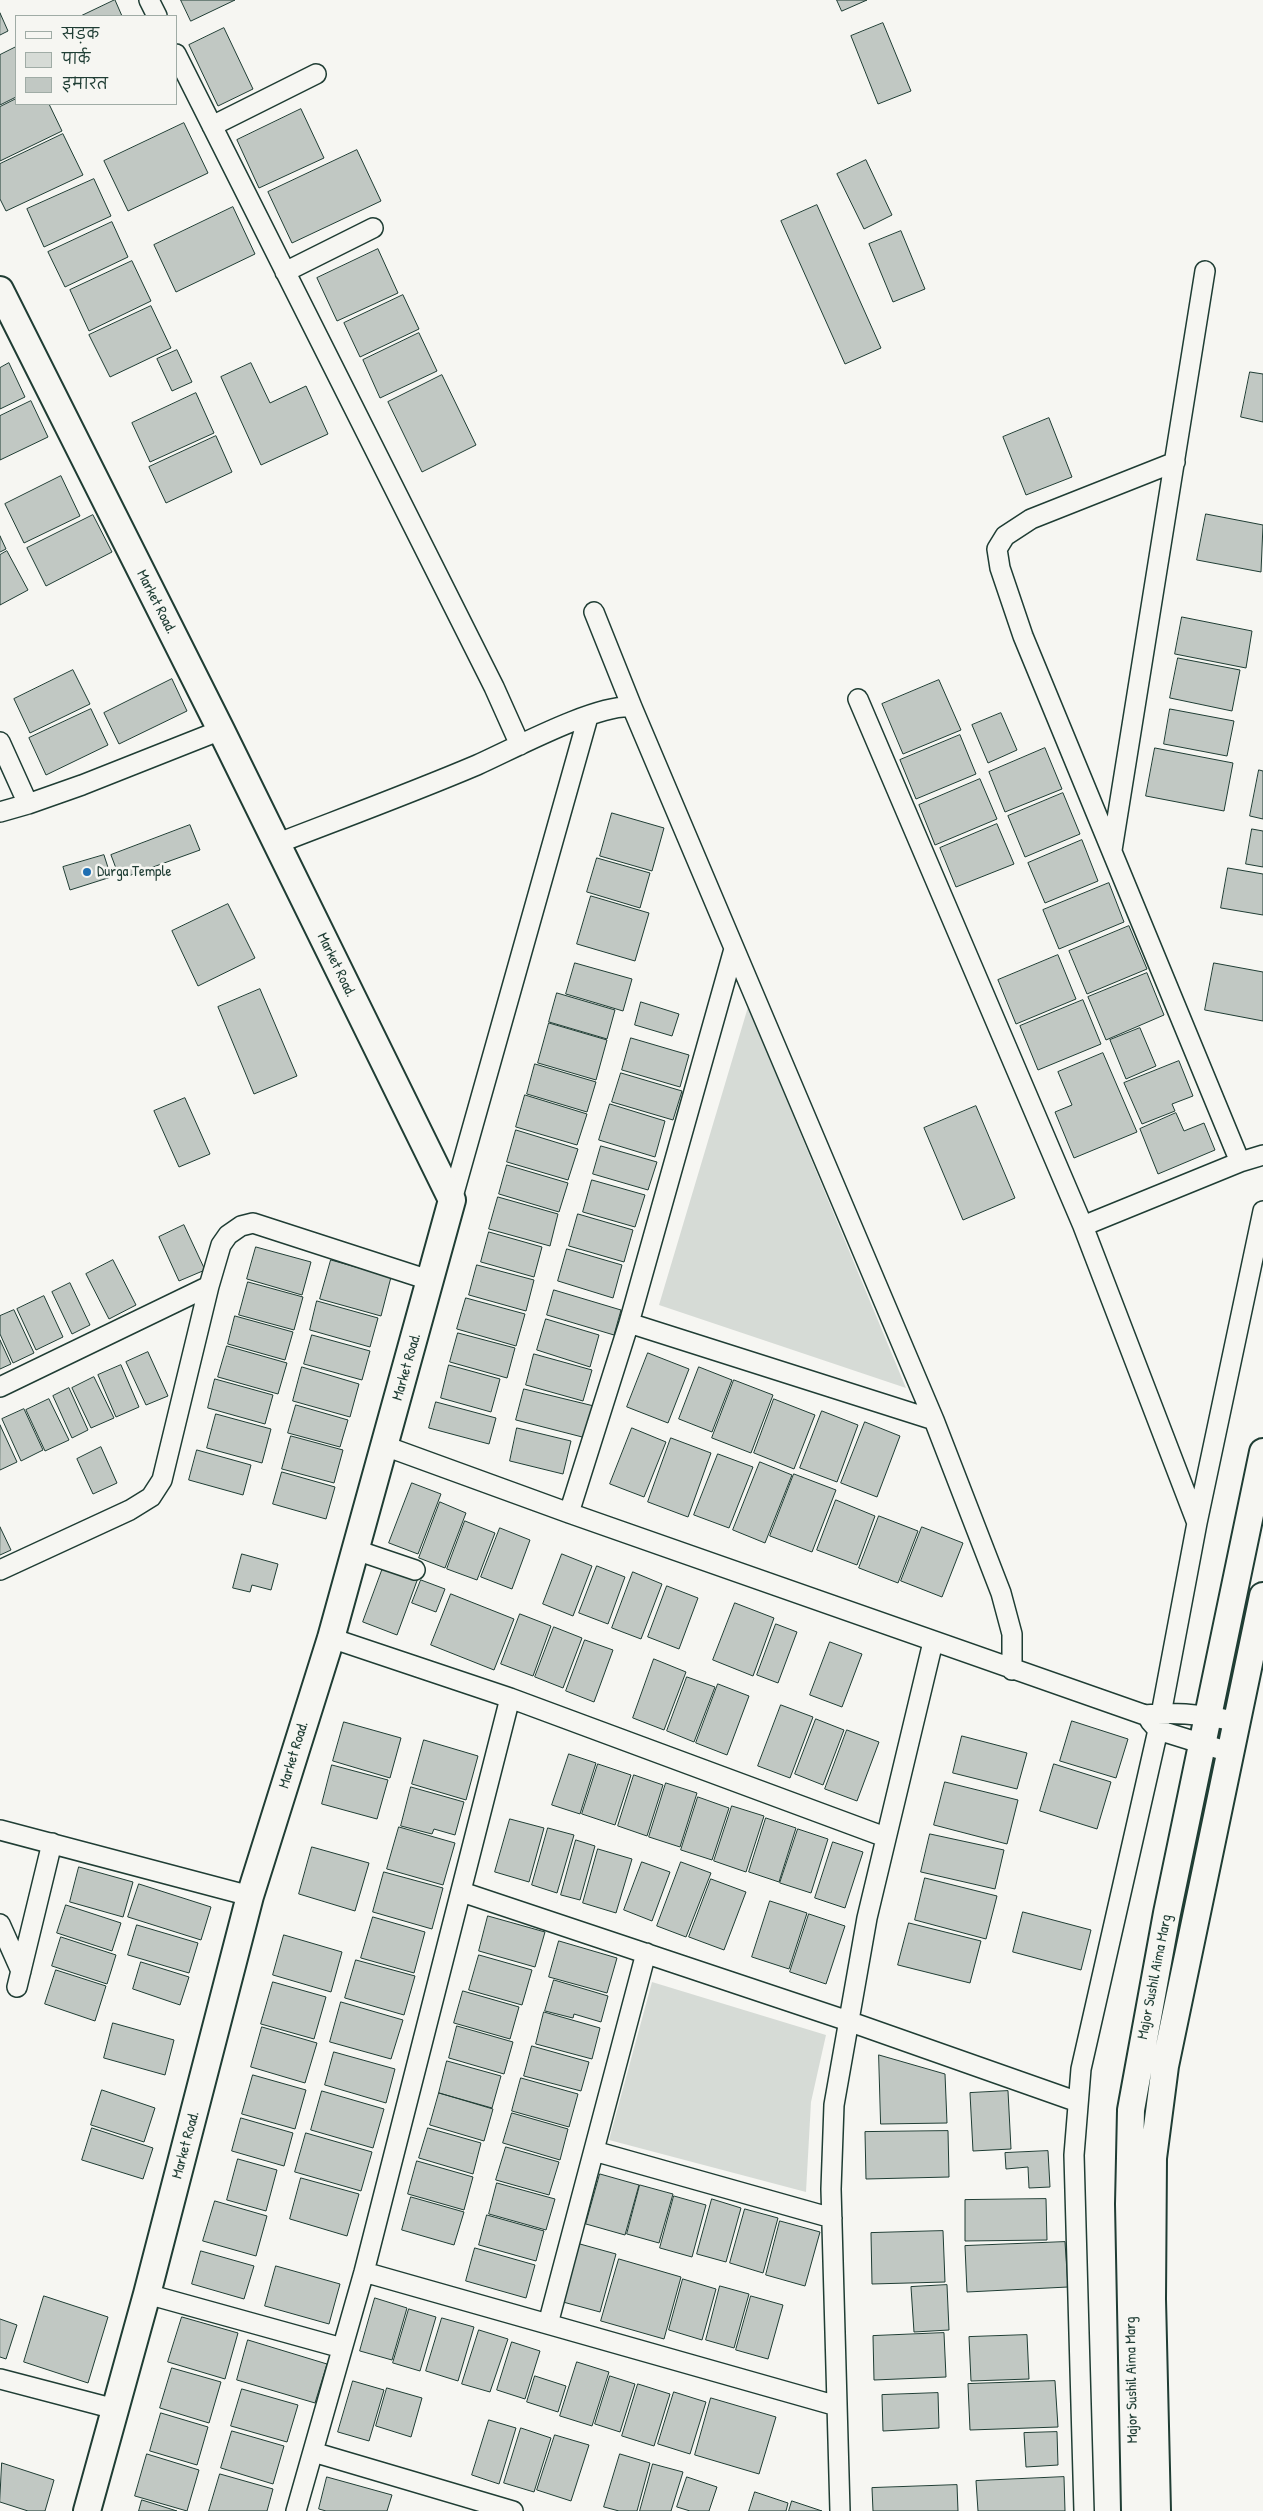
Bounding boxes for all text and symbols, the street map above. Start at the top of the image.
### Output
legend [15,15,178,105]
text: सड़क [62,23,99,44]
text: पार्क [62,48,90,69]
text: इमारत [62,73,108,94]
street label: Market Road. [132,567,180,637]
place label: Durga Temple [97,863,171,881]
marker: Durga Temple [81,866,93,878]
street label: Market Road. [313,930,359,1000]
street label: Market Road. [389,1331,425,1403]
street label: Market Road. [275,1719,313,1791]
street label: Major Sushil Aima Marg [1134,1913,1176,2041]
street label: Market Road. [168,2109,204,2181]
street label: Major Sushil Aima Marg [1122,2316,1142,2444]

